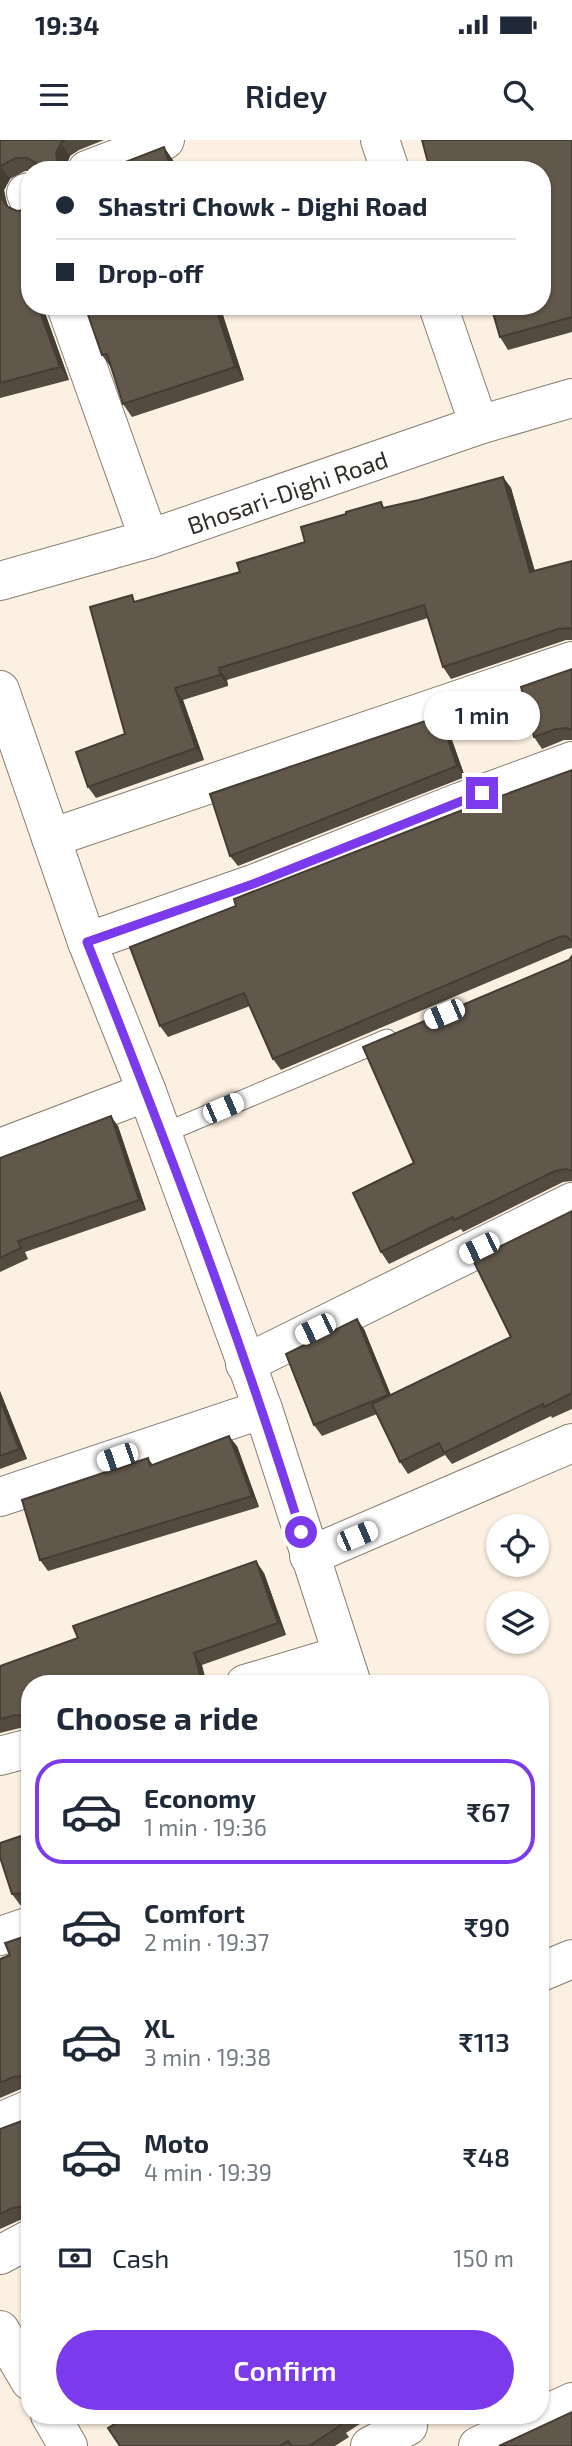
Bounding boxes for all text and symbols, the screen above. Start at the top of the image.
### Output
text: 19:34 [35,9,100,40]
icon: menu [35,76,73,114]
text: Ridey [245,76,327,114]
icon: search [499,76,537,114]
text: Shastri Chowk - Dighi Road [98,190,428,221]
text: Drop-off [98,257,203,288]
street label: Bhosari-Dighi Road [183,443,391,539]
callout: 1 min [424,692,540,740]
text: 1 min [455,701,509,729]
route end [466,777,498,809]
car [421,996,468,1032]
car [200,1090,247,1126]
car [456,1229,503,1267]
car [292,1310,339,1348]
car [94,1440,141,1474]
map controls [486,1514,549,1654]
button: locate [486,1514,549,1577]
route start [285,1516,317,1548]
car [334,1518,381,1554]
button: layers [486,1591,549,1654]
text: Choose a ride [56,1698,259,1736]
icon: car [60,1780,123,1843]
text: Economy [144,1782,256,1813]
text: ₹67 [466,1796,510,1827]
text: 1 min · 19:36 [144,1813,267,1841]
icon: car [60,1895,123,1958]
text: Comfort [144,1897,245,1928]
text: ₹90 [464,1911,510,1942]
text: 2 min · 19:37 [144,1928,269,1956]
icon: car [60,2010,123,2073]
text: XL [144,2012,175,2043]
text: ₹113 [459,2026,510,2057]
text: 3 min · 19:38 [144,2043,271,2071]
icon: car [60,2125,123,2188]
text: Moto [144,2127,209,2158]
text: ₹48 [463,2141,510,2172]
text: 4 min · 19:39 [144,2158,272,2186]
icon: cash [56,2239,94,2277]
text: Cash [112,2242,169,2273]
text: 150 m [453,2244,514,2272]
button: Confirm [56,2330,514,2410]

